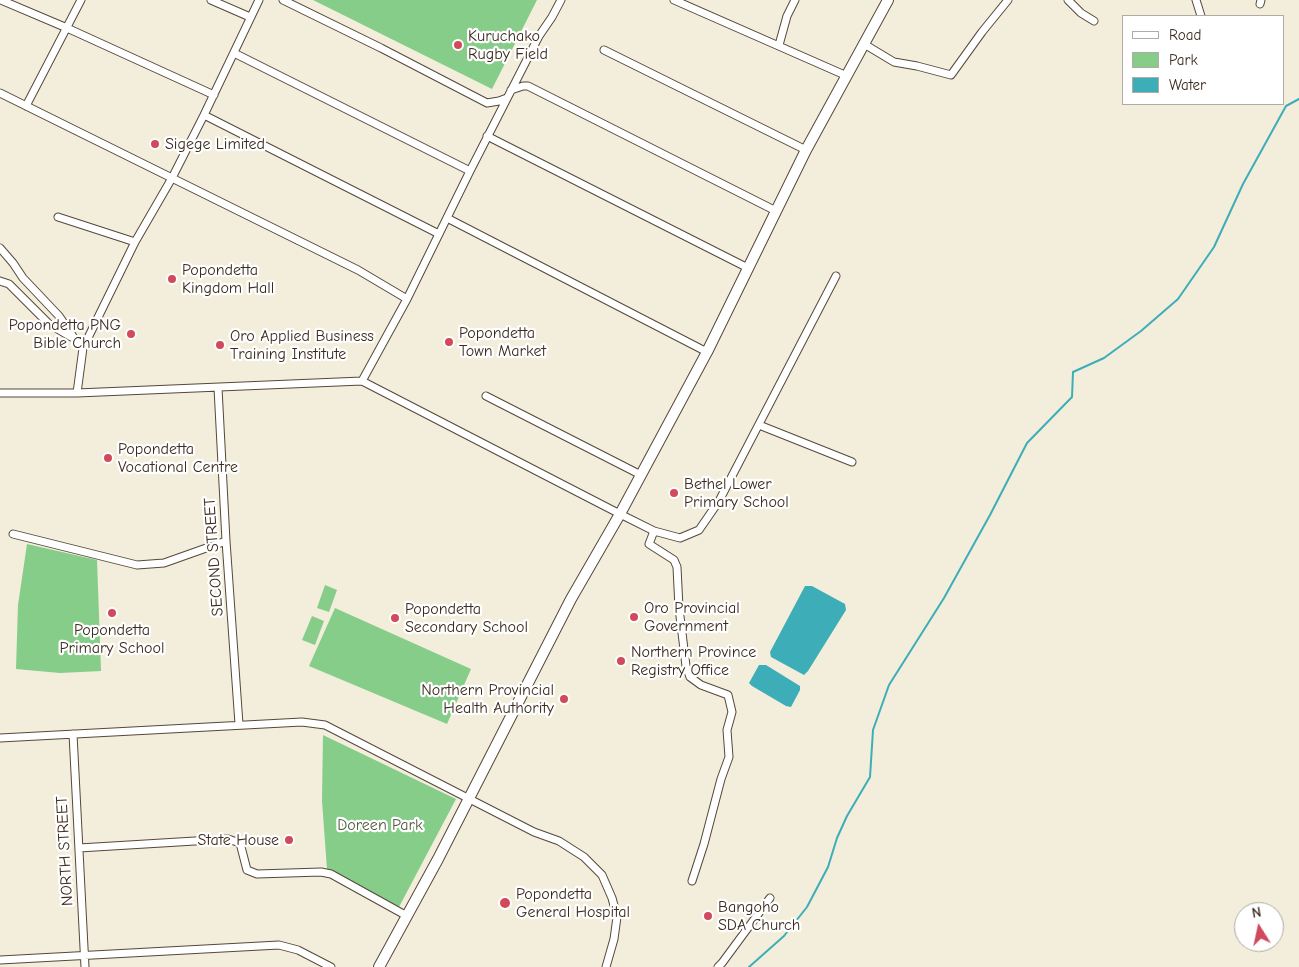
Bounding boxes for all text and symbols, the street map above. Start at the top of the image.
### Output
legend [1122,15,1284,105]
place label: Kuruchako Rugby Field [468,26,548,64]
text: Road [1169,26,1201,44]
marker: Kuruchako Rugby Field [452,39,464,51]
text: Park [1169,51,1198,69]
text: Water [1169,76,1206,94]
place label: Sigege Limited [165,134,265,154]
marker: Sigege Limited [149,138,161,150]
place label: Popondetta Kingdom Hall [182,260,274,298]
marker: Popondetta Kingdom Hall [166,273,178,285]
place label: Popondetta PNG Bible Church [9,315,121,353]
place label: Popondetta Town Market [459,323,546,361]
place label: Oro Applied Business Training Institute [230,326,374,364]
marker: Popondetta PNG Bible Church [125,328,137,340]
marker: Popondetta Town Market [443,336,455,348]
marker: Oro Applied Business Training Institute [214,339,226,351]
place label: Popondetta Vocational Centre [118,439,238,477]
marker: Popondetta Vocational Centre [102,452,114,464]
place label: Bethel Lower Primary School [684,474,789,512]
marker: Bethel Lower Primary School [668,487,680,499]
street label: SECOND STREET [200,497,228,617]
place label: Oro Provincial Government [644,598,740,636]
place label: Popondetta Secondary School [405,599,528,637]
marker: Popondetta Primary School [106,607,118,619]
marker: Oro Provincial Government [628,611,640,623]
marker: Popondetta Secondary School [389,612,401,624]
place label: Popondetta Primary School [60,620,164,658]
place label: Northern Province Registry Office [631,642,756,680]
marker: Northern Province Registry Office [615,655,627,667]
place label: Northern Provincial Health Authority [421,680,554,718]
marker: Northern Provincial Health Authority [558,693,570,705]
street label: NORTH STREET [53,796,77,906]
park label: Doreen Park [337,815,423,835]
place label: State House [197,830,279,850]
marker: State House [283,834,295,846]
place label: Popondetta General Hospital [516,884,630,922]
marker: Popondetta General Hospital [498,896,512,910]
place label: Bangoho SDA Church [718,897,800,935]
north arrow [1234,902,1284,952]
text: N [1250,904,1262,922]
marker: Bangoho SDA Church [702,910,714,922]

